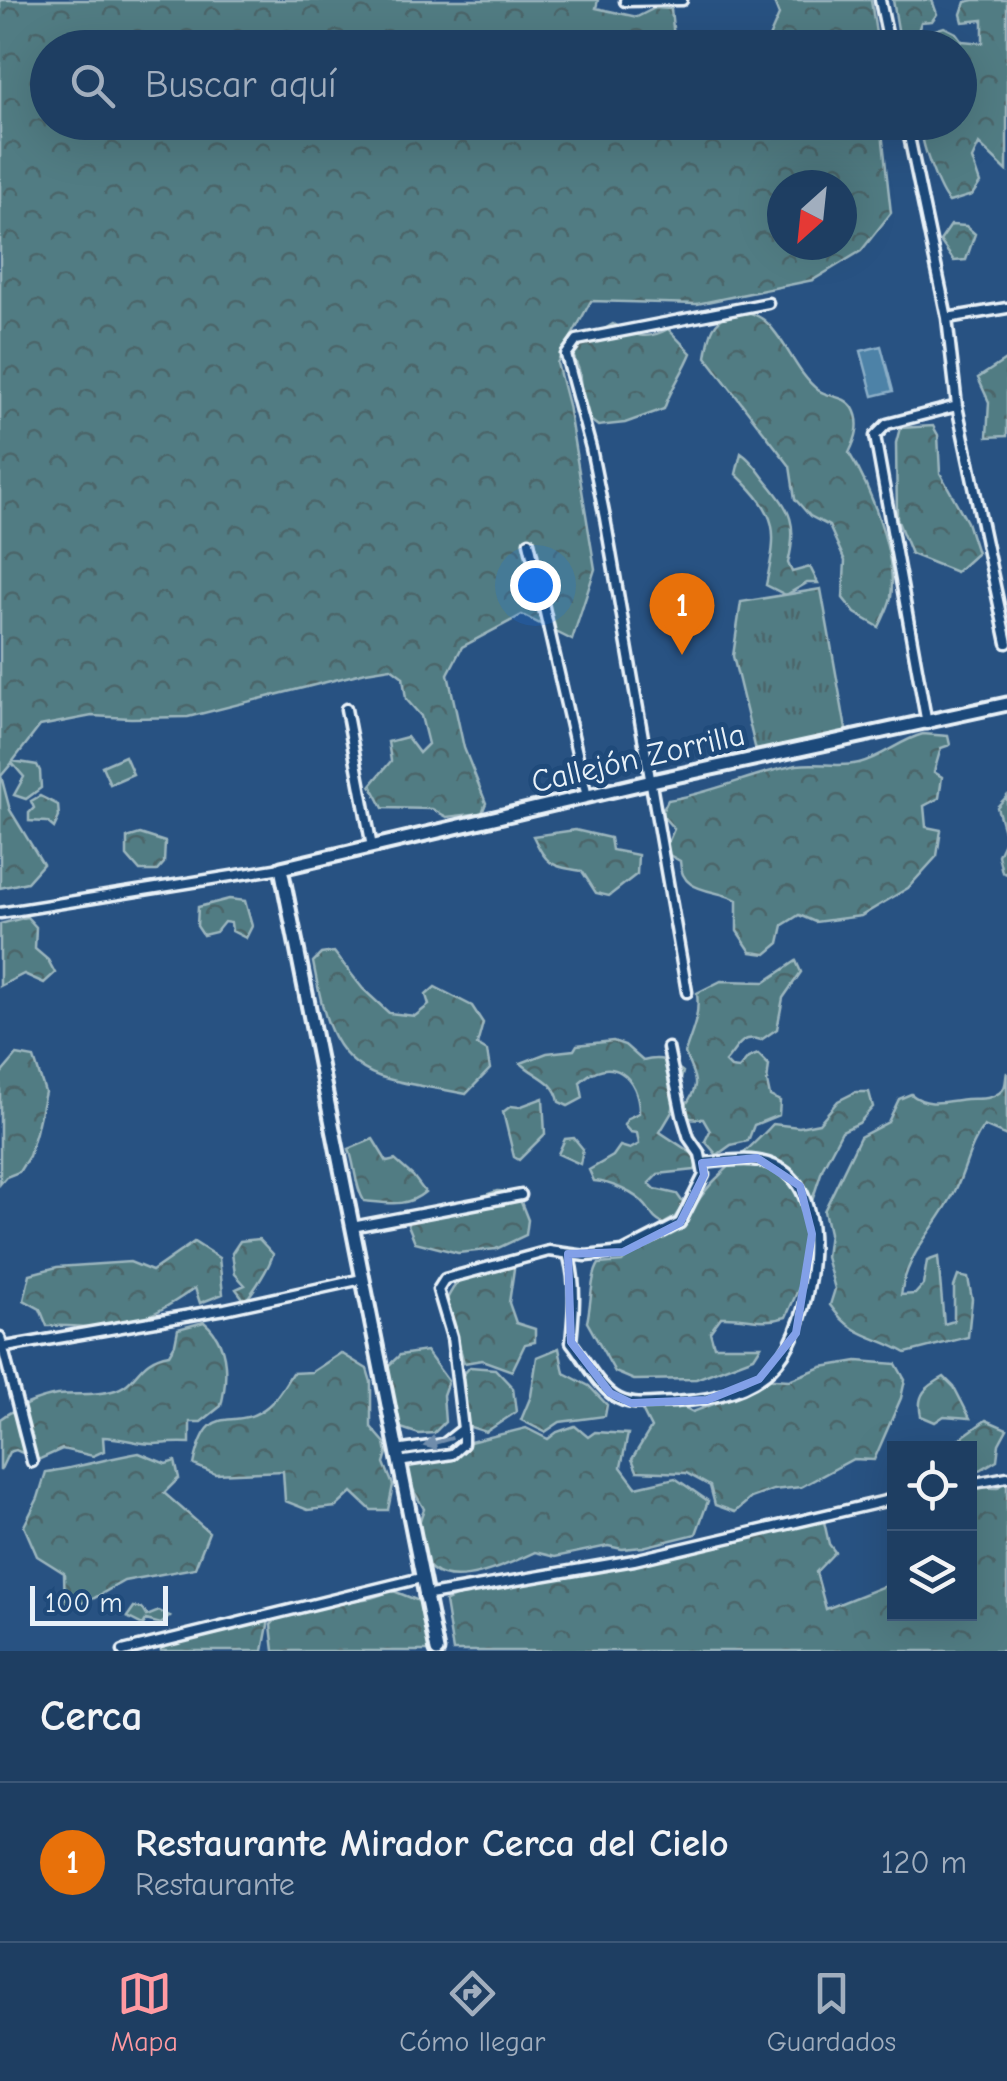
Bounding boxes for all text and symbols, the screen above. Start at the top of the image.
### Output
search box [30,30,977,140]
icon: search [65,58,120,113]
text: Buscar aquí [145,63,337,107]
north arrow [767,170,857,260]
your location [510,560,561,611]
pin: 1 [650,572,714,655]
street label: Callejón Zorrilla [528,715,748,801]
one-way arrow [423,1435,454,1451]
map controls [887,1441,977,1621]
button: locate [887,1441,977,1531]
button: layers [887,1531,977,1621]
scale bar [30,1581,168,1626]
text: 100 m [45,1587,123,1619]
text: Cerca [40,1692,143,1741]
text: Restaurante Mirador Cerca del Cielo [135,1822,729,1866]
text: 1 [66,1844,79,1881]
text: 120 m [881,1844,967,1881]
text: Restaurante [135,1866,295,1903]
tab: Mapa [111,1966,178,2058]
tab: Cómo llegar [399,1966,545,2058]
tab: Guardados [767,1966,896,2058]

